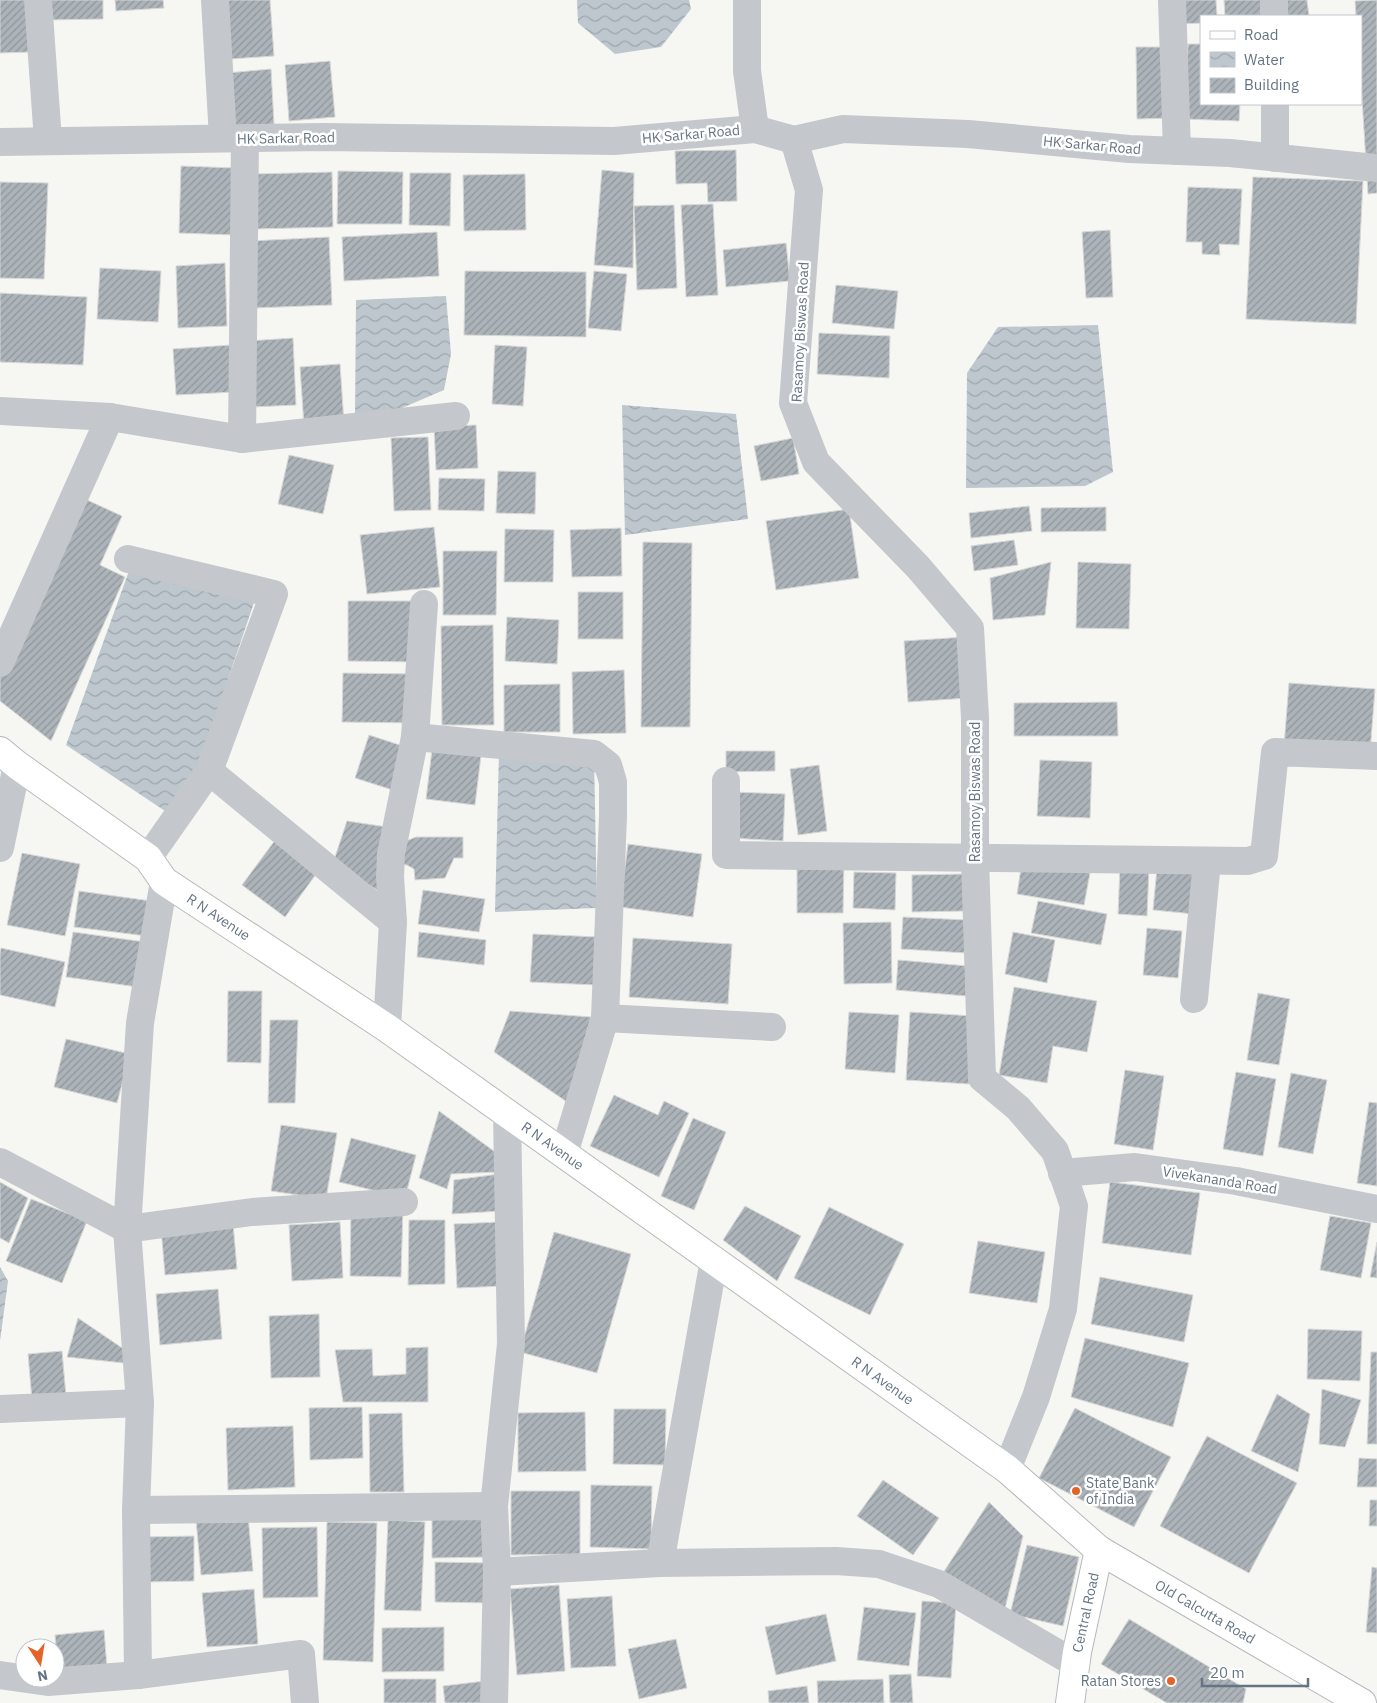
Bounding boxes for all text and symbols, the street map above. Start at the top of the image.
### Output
legend [1200,15,1362,105]
text: Road [1244,25,1279,44]
text: Water [1244,50,1285,69]
text: Building [1244,75,1299,94]
street label: HK Sarkar Road [641,121,741,147]
street label: HK Sarkar Road [237,128,335,148]
street label: HK Sarkar Road [1042,132,1142,158]
street label: Rasamoy Biswas Road [787,261,813,403]
street label: Rasamoy Biswas Road [966,722,984,862]
street label: R N Avenue [183,890,254,945]
street label: R N Avenue [518,1118,588,1174]
street label: Vivekananda Road [1161,1162,1279,1198]
street label: R N Avenue [848,1352,918,1409]
place label: State Bank of India [1086,1474,1155,1508]
marker: State Bank of India [1070,1485,1082,1497]
street label: Central Road [1068,1571,1103,1654]
street label: Old Calcutta Road [1152,1576,1258,1648]
north arrow [15,1638,65,1688]
scale bar [1202,1656,1308,1688]
text: 20 m [1210,1663,1245,1682]
text: N [36,1666,50,1686]
place label: Ratan Stores [1081,1672,1161,1690]
marker: Ratan Stores [1165,1675,1177,1687]

